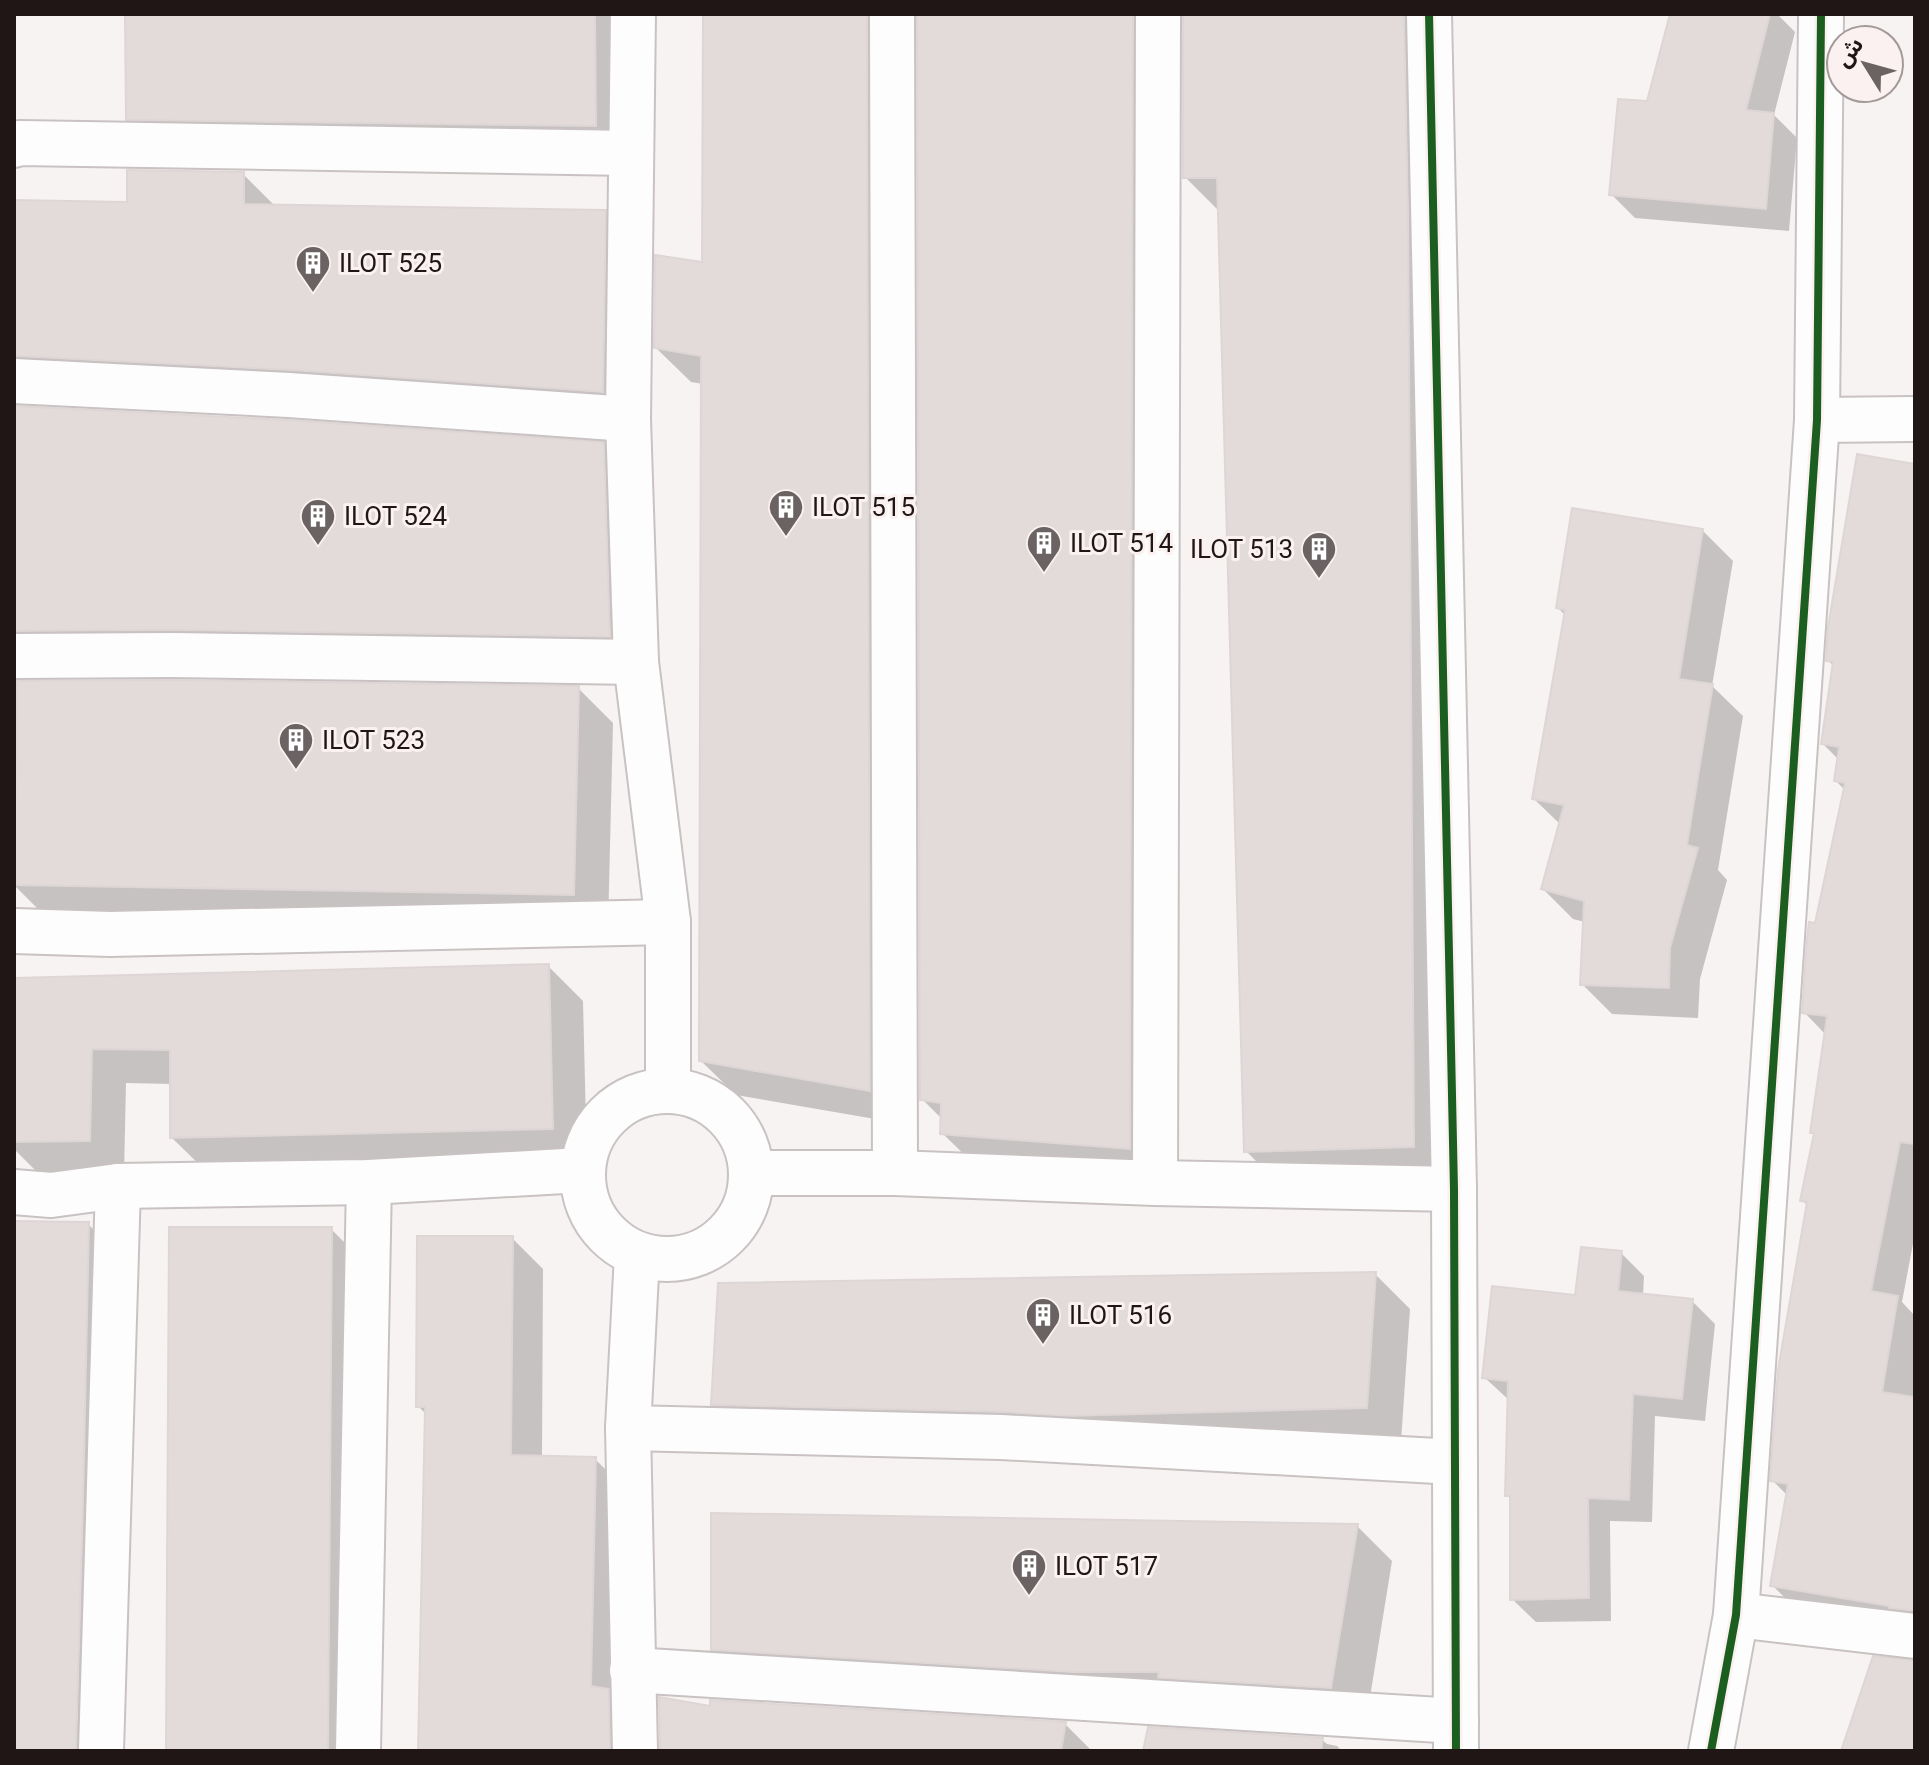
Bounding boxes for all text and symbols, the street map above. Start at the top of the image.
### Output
north arrow [1825,24,1905,104]
text: ش [1830,33,1868,72]
building icon: ILOT 525 [294,244,332,294]
place label: ILOT 525 [339,248,442,278]
building icon: ILOT 515 [767,488,805,538]
place label: ILOT 515 [812,492,915,522]
building icon: ILOT 524 [299,497,337,547]
place label: ILOT 524 [344,501,447,531]
building icon: ILOT 514 [1025,524,1063,574]
place label: ILOT 514 [1070,528,1173,558]
building icon: ILOT 513 [1300,530,1338,580]
place label: ILOT 513 [1190,534,1293,564]
building icon: ILOT 523 [277,721,315,771]
place label: ILOT 523 [322,725,425,755]
building icon: ILOT 516 [1024,1296,1062,1346]
place label: ILOT 516 [1069,1300,1172,1330]
building icon: ILOT 517 [1010,1547,1048,1597]
place label: ILOT 517 [1055,1551,1158,1581]

